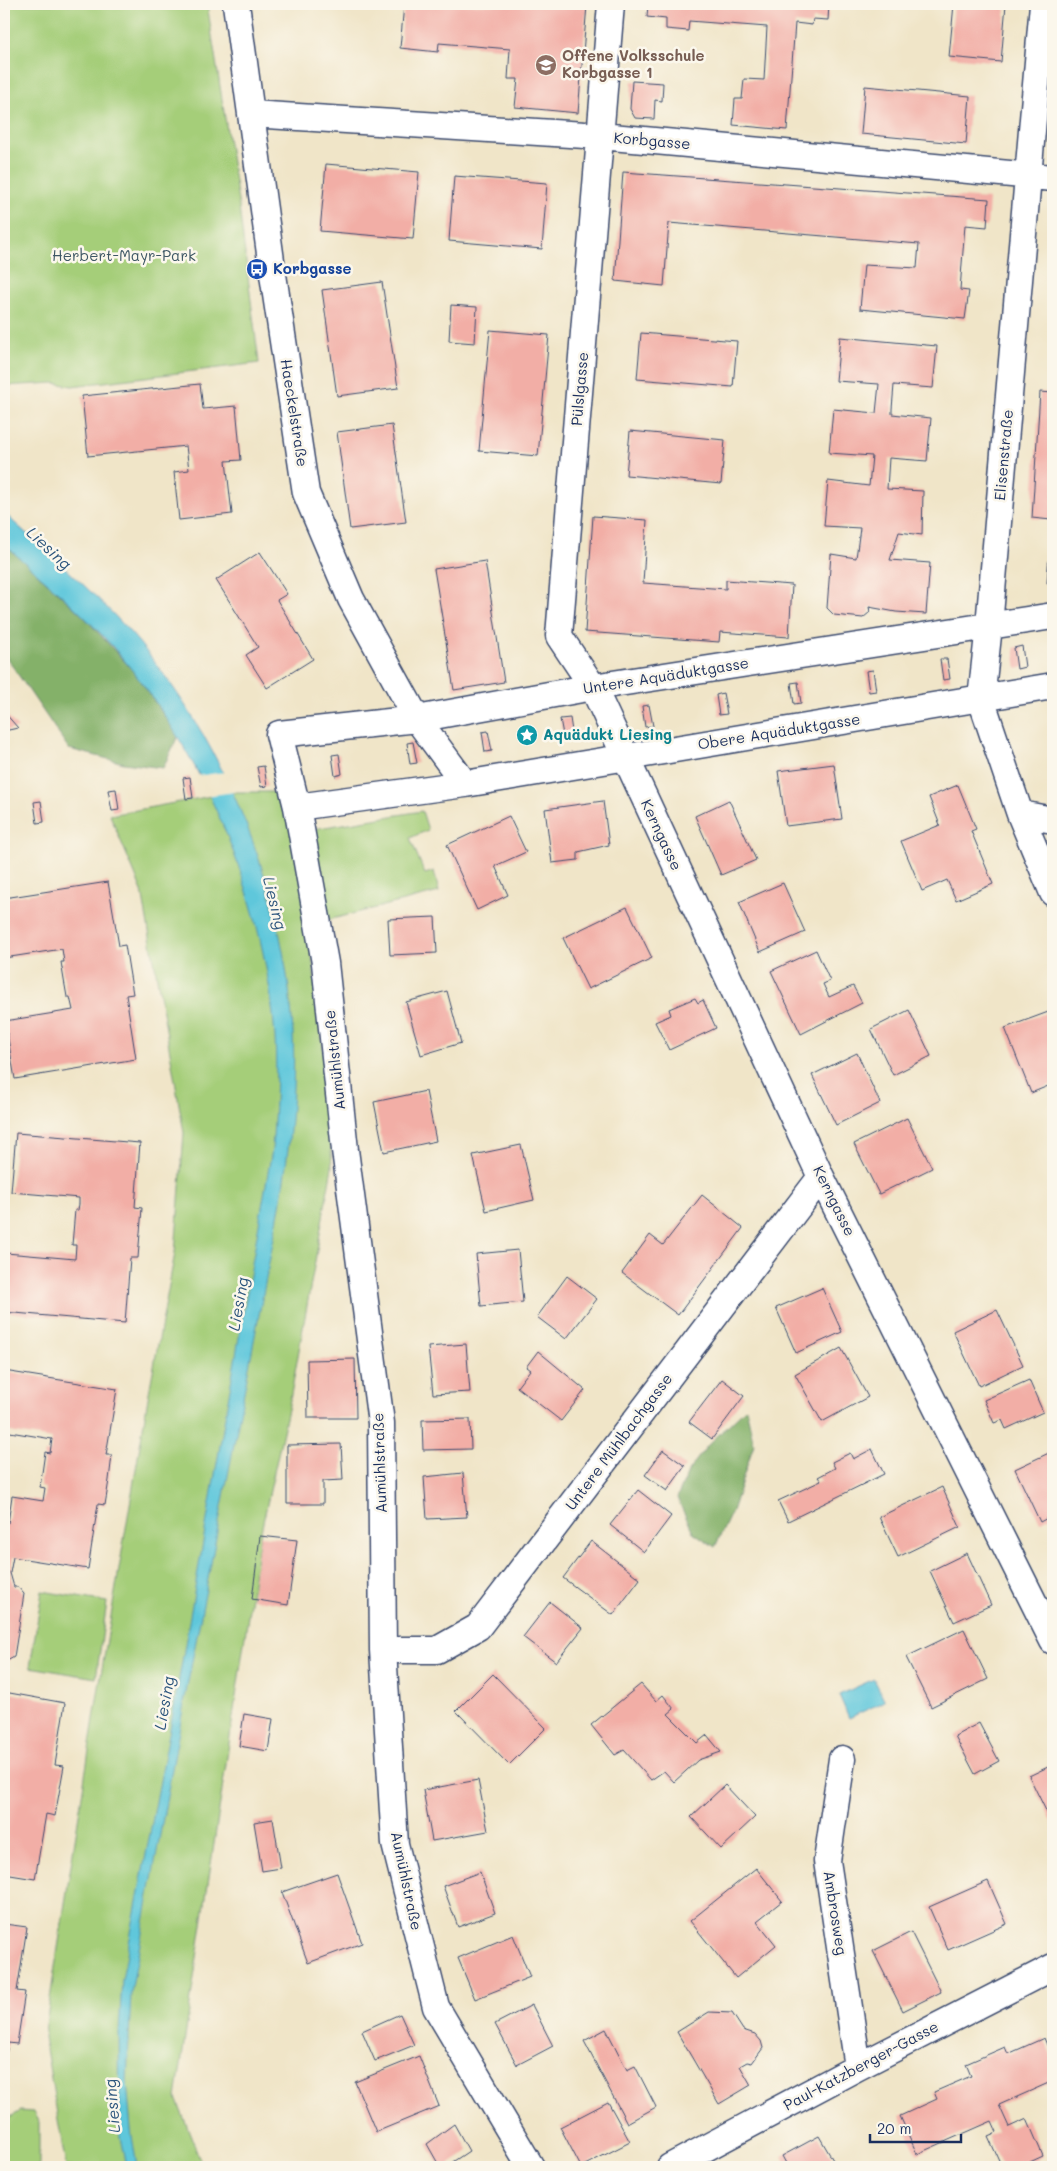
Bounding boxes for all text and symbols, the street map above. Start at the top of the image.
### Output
place label: Offene Volksschule Korbgasse 1 [562,45,705,82]
school or university icon: Offene Volksschule Korbgasse 1 [534,53,558,77]
street label: Korbgasse [613,127,691,153]
park label: Herbert-Mayr-Park [52,245,196,265]
bus stop icon: Korbgasse [245,257,269,281]
place label: Korbgasse [273,258,352,278]
street label: Pülslgasse [566,351,592,427]
street label: Haeckelstraße [277,358,313,468]
street label: Elisenstraße [989,409,1017,501]
water label: Liesing [22,522,76,574]
street label: Untere Aquäduktgasse [582,652,750,698]
street label: Obere Aquäduktgasse [696,708,861,754]
place icon: Aquädukt Liesing [515,723,539,747]
place label: Aquädukt Liesing [543,724,672,744]
street label: Kerngasse [637,796,687,873]
water label: Liesing [259,874,292,932]
street label: Aumühlstraße [319,1009,349,1111]
street label: Kerngasse [809,1162,861,1239]
water label: Liesing [222,1275,253,1332]
street label: Untere Mühlbachgasse [560,1369,676,1514]
street label: Aumühlstraße [367,1412,391,1514]
water label: Liesing [148,1674,179,1731]
street label: Aumühlstraße [387,1830,427,1932]
street label: Ambrosweg [819,1869,853,1957]
street label: Paul-Katzberger-Gasse [780,2016,941,2114]
water label: Liesing [99,2078,124,2134]
scale bar [870,2111,961,2143]
text: 20 m [877,2118,911,2138]

